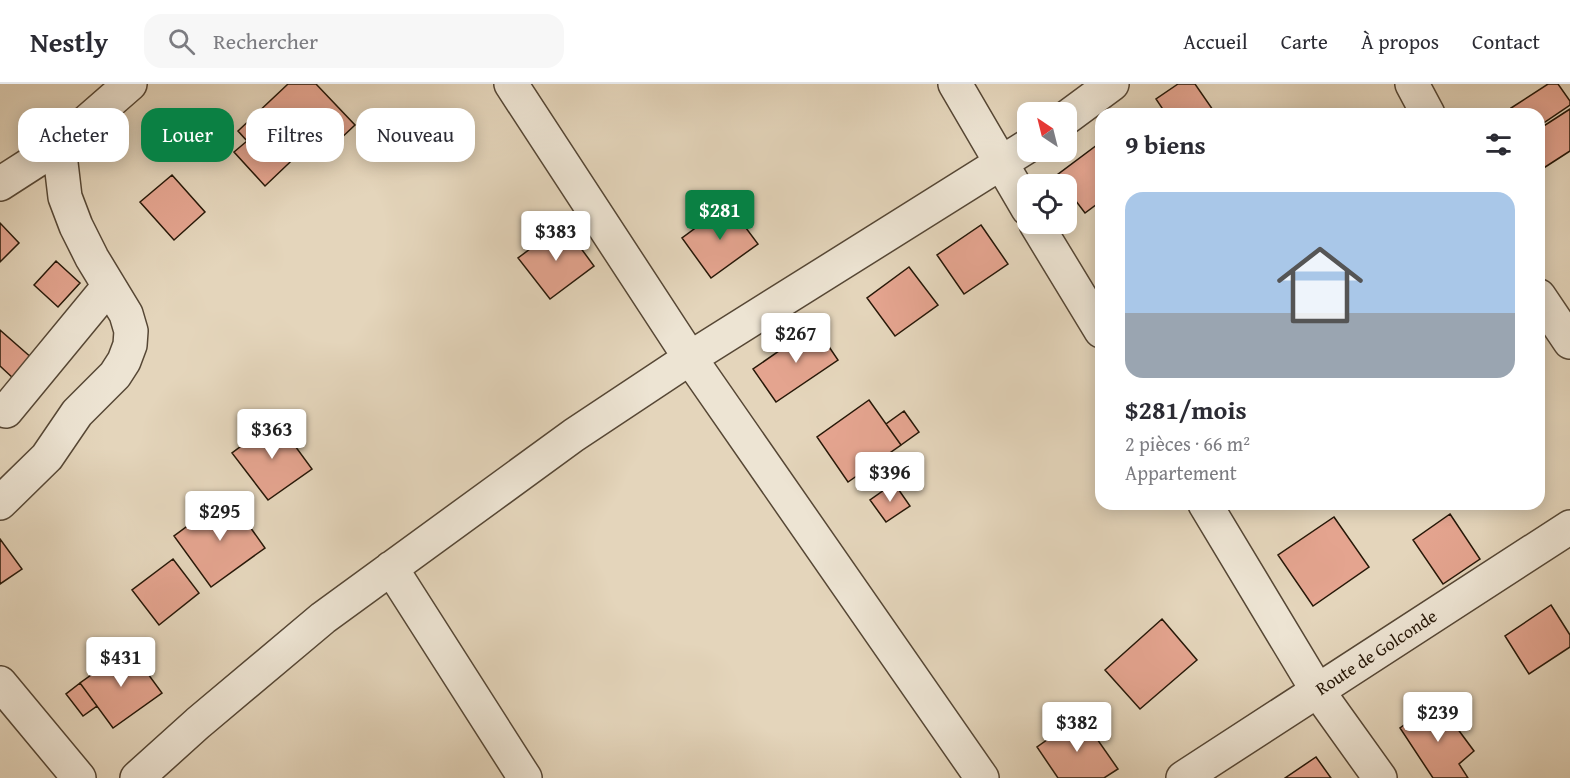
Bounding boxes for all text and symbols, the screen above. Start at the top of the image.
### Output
search box [144,14,564,68]
text: Nestly [30,21,108,62]
icon: search [165,25,198,58]
text: Rechercher [213,25,318,57]
text: Accueil [1183,26,1248,57]
text: Carte [1281,26,1328,57]
text: À propos [1361,26,1439,57]
text: Contact [1472,26,1540,57]
north arrow [1017,102,1077,162]
map controls [1017,102,1077,234]
chip: Acheter [18,108,129,162]
chip: Louer [141,108,234,162]
chip: Filtres [246,108,344,162]
chip: Nouveau [356,108,475,162]
text: 9 biens [1125,125,1206,164]
icon: filters [1482,128,1515,161]
button: locate [1017,174,1077,234]
pin: $281 [684,190,756,241]
text: $281 [699,195,741,224]
pin: $383 [520,211,592,262]
text: $383 [535,216,577,245]
icon: home [1266,231,1374,339]
pin: $267 [760,313,832,364]
text: $267 [775,318,817,347]
text: $281/mois [1125,390,1247,429]
pin: $363 [236,409,308,460]
text: $363 [251,414,293,443]
text: 2 pièces · 66 m² [1125,429,1250,458]
pin: $396 [854,452,926,503]
text: $396 [869,457,911,486]
text: Appartement [1125,458,1237,487]
pin: $295 [184,491,256,542]
text: $295 [199,496,241,525]
street label: Route de Golconde [1310,602,1442,702]
pin: $431 [85,637,157,688]
text: $431 [100,642,142,671]
pin: $239 [1402,692,1474,743]
text: $239 [1417,697,1459,726]
pin: $382 [1041,702,1113,753]
text: $382 [1056,707,1098,736]

